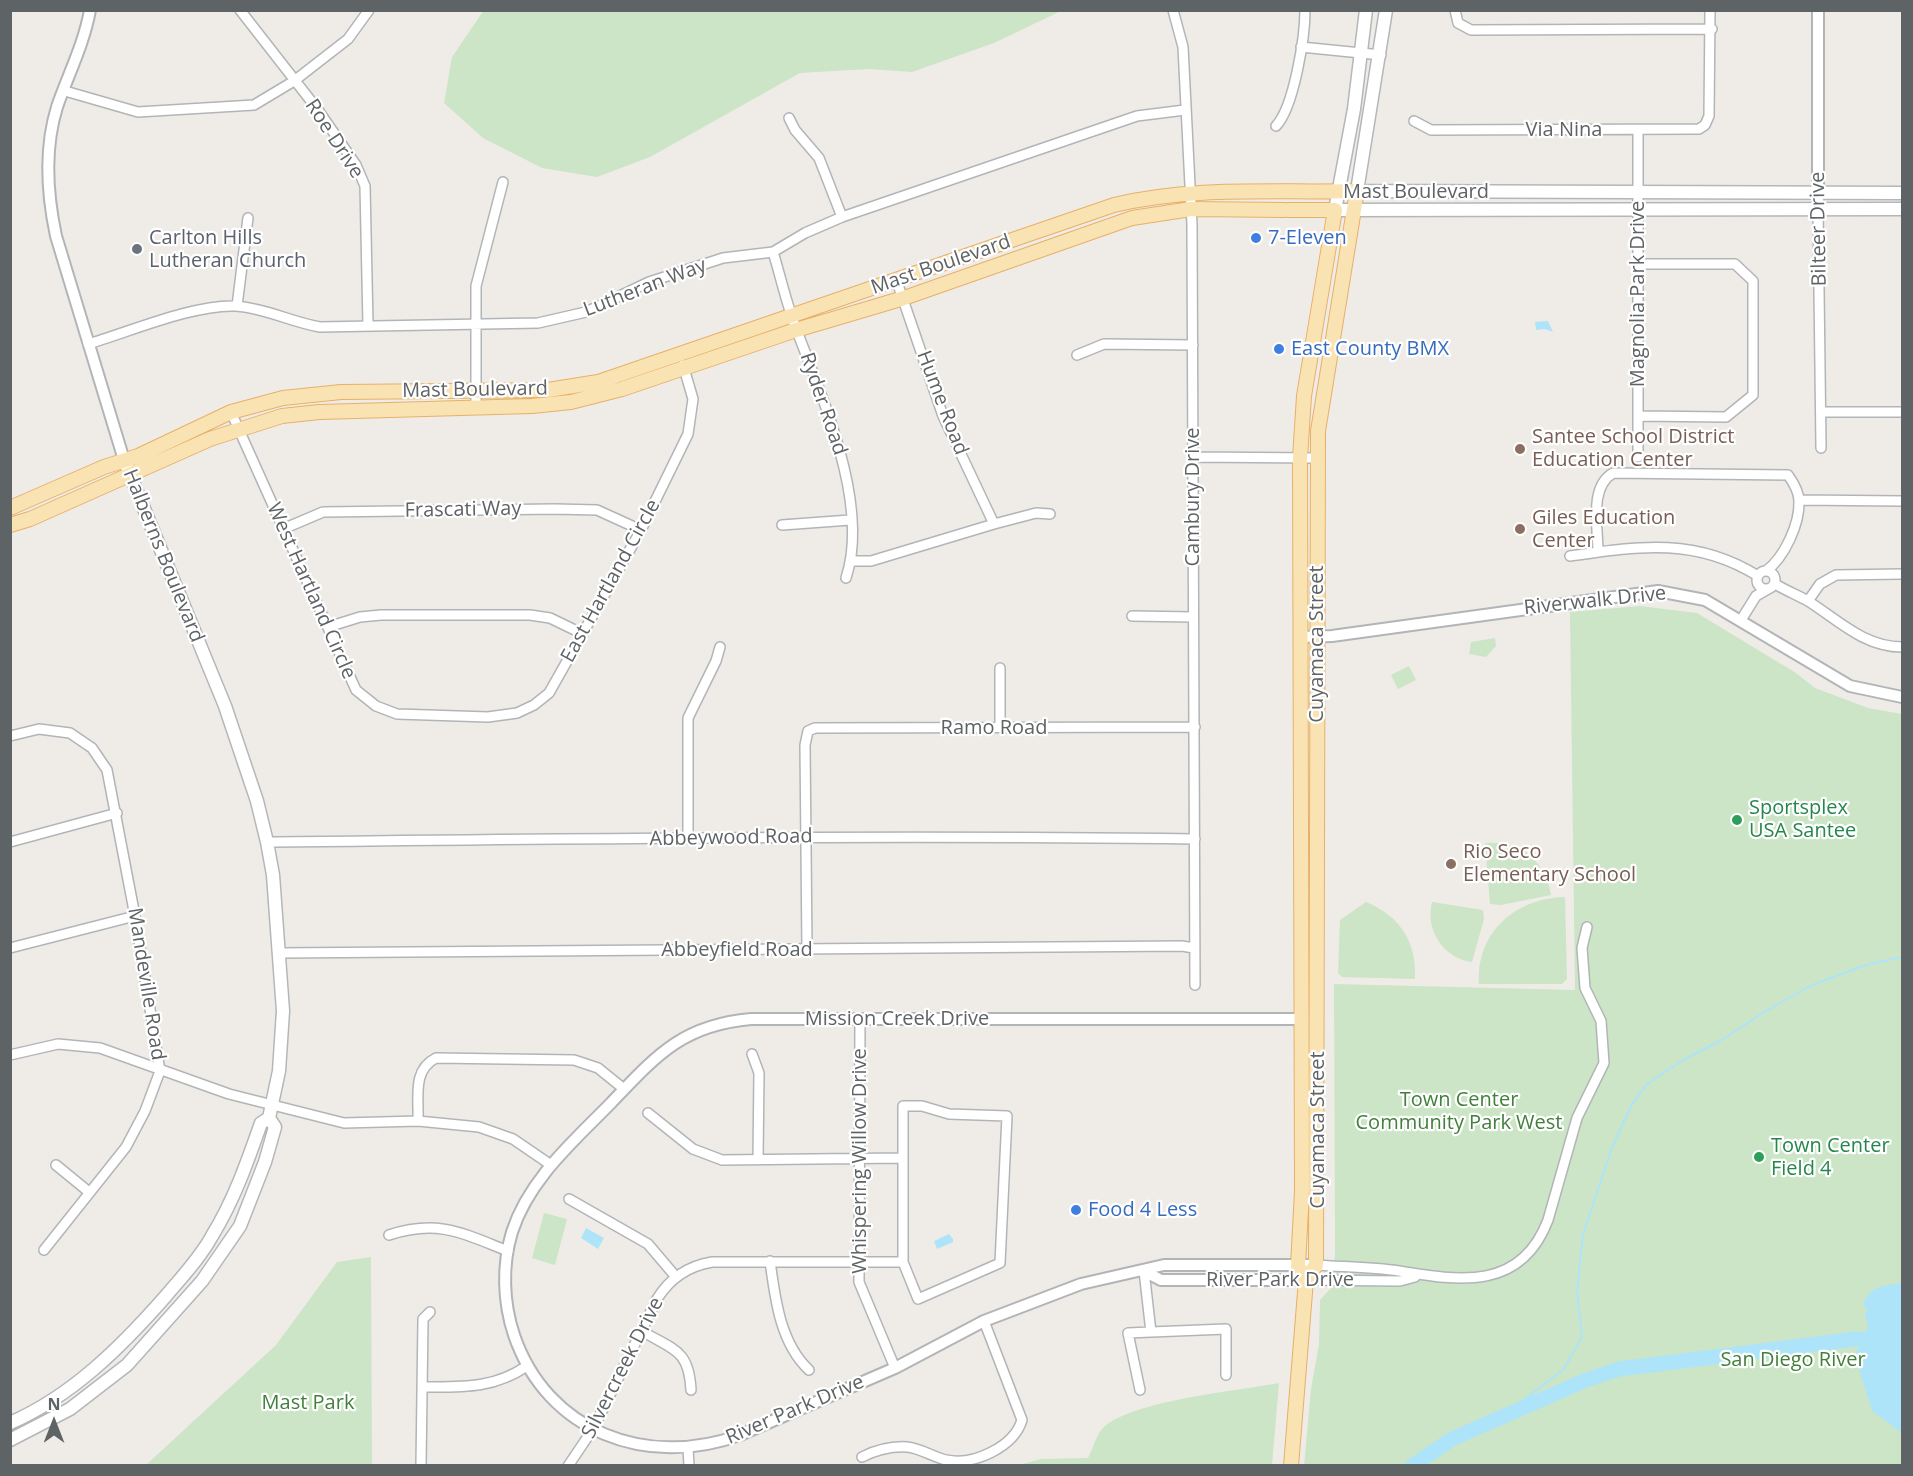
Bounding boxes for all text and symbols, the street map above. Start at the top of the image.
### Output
street label: Roe Drive [299,95,369,183]
street label: Via Nina [1526,118,1602,142]
street label: Bilteer Drive [1806,171,1832,287]
street label: Mast Boulevard [1343,180,1489,204]
street label: Magnolia Park Drive [1626,201,1650,387]
place label: Carlton Hills Lutheran Church [149,226,306,273]
place label: 7-Eleven [1268,226,1347,250]
street label: Mast Boulevard [868,230,1014,300]
marker: 7-Eleven [1249,231,1263,245]
marker: Carlton Hills Lutheran Church [130,242,144,256]
street label: Lutheran Way [580,254,710,322]
place label: East County BMX [1291,337,1449,361]
marker: East County BMX [1272,342,1286,356]
street label: Hume Road [911,348,973,458]
street label: Ryder Road [794,350,852,458]
street label: Mast Boulevard [402,377,548,403]
place label: Santee School District Education Center [1532,425,1734,472]
street label: Cambury Drive [1181,427,1205,567]
marker: Santee School District Education Center [1513,442,1527,456]
street label: Halberns Boulevard [117,466,209,646]
street label: East Hartland Circle [556,495,666,667]
street label: Frascati Way [404,497,522,523]
street label: West Hartland Circle [261,499,361,683]
place label: Giles Education Center [1532,506,1675,553]
marker: Giles Education Center [1513,522,1527,536]
street label: Cuyamaca Street [1305,565,1329,723]
street label: Riverwalk Drive [1523,582,1667,620]
street label: Ramo Road [941,716,1047,740]
place label: Sportsplex USA Santee [1749,796,1856,843]
marker: Sportsplex USA Santee [1730,813,1744,827]
street label: Abbeywood Road [649,825,813,851]
place label: Rio Seco Elementary School [1463,840,1636,887]
marker: Rio Seco Elementary School [1444,857,1458,871]
street label: Mandeville Road [122,906,170,1062]
street label: Abbeyfield Road [661,938,813,962]
street label: Mission Creek Drive [805,1007,989,1031]
street label: Whispering Willow Drive [848,1048,872,1274]
street label: Cuyamaca Street [1306,1051,1330,1209]
park label: Town Center Community Park West [1356,1088,1562,1135]
place label: Town Center Field 4 [1771,1134,1890,1181]
marker: Town Center Field 4 [1752,1150,1766,1164]
place label: Food 4 Less [1088,1198,1197,1222]
marker: Food 4 Less [1069,1203,1083,1217]
street label: River Park Drive [1206,1268,1354,1292]
street label: Silvercreek Drive [577,1293,669,1443]
park label: San Diego River [1720,1348,1866,1372]
street label: River Park Drive [722,1370,868,1450]
park label: Mast Park [262,1391,354,1415]
north arrow [24,1392,84,1452]
text: N [47,1393,61,1415]

